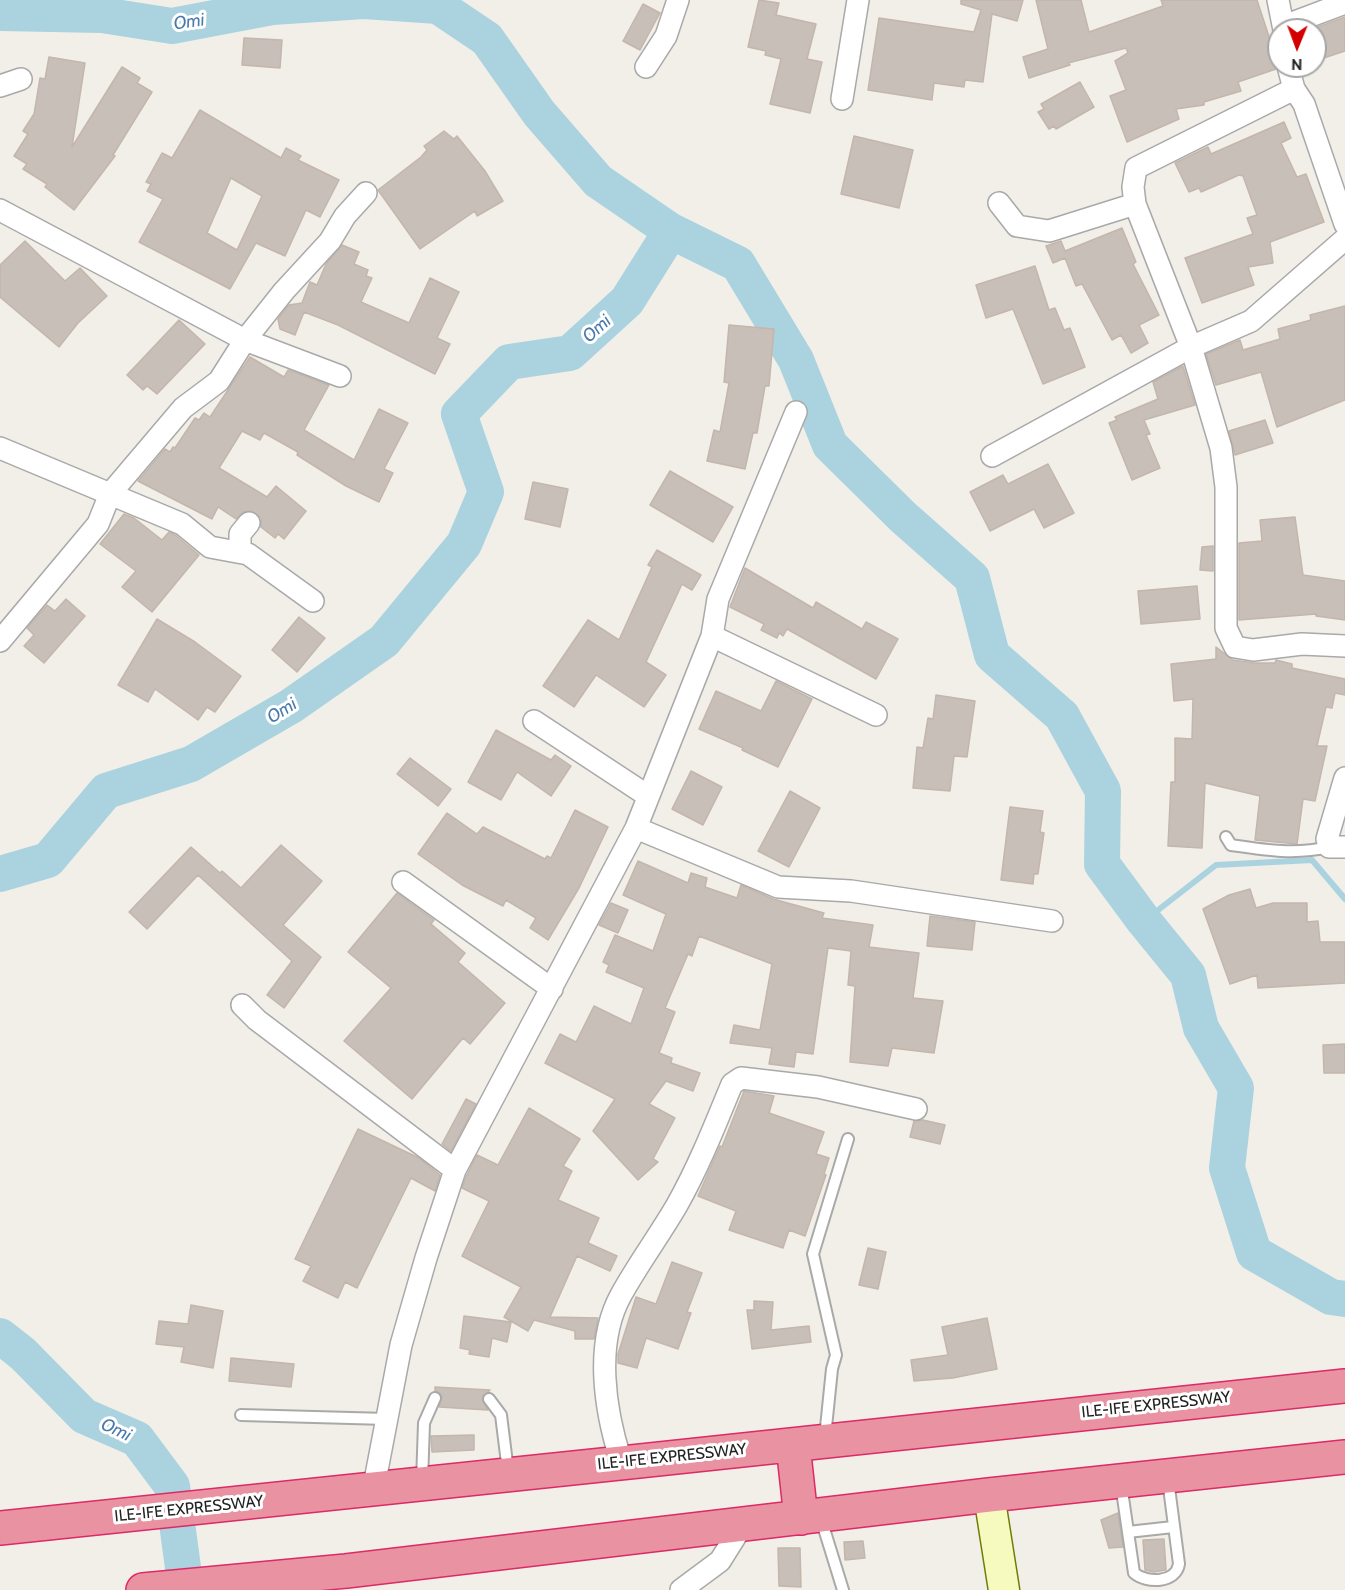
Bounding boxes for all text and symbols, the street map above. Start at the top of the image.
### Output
water label: Omi [172,9,206,35]
north arrow [1267,18,1327,78]
text: N [1291,55,1303,74]
water label: Omi [578,311,616,347]
water label: Omi [263,694,301,728]
street label: ILE-IFE EXPRESSWAY [1081,1388,1231,1422]
water label: Omi [97,1414,135,1446]
street label: ILE-IFE EXPRESSWAY [597,1440,747,1474]
street label: ILE-IFE EXPRESSWAY [114,1492,264,1526]

